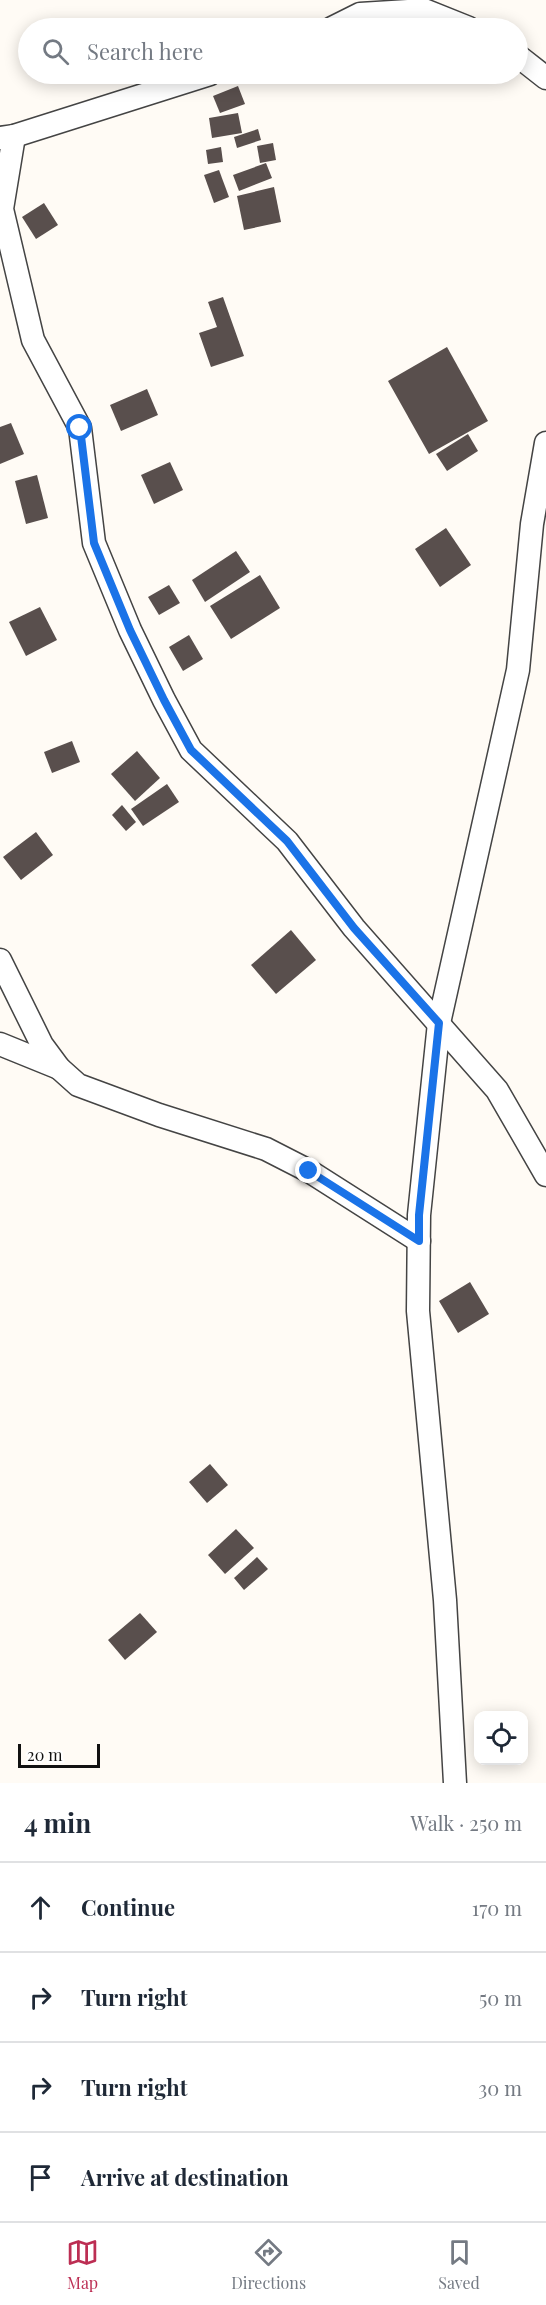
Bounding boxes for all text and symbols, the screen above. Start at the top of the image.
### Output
search box [18,18,528,84]
icon: search [39,35,72,68]
text: Search here [87,36,203,66]
route start [66,414,92,440]
route end [295,1157,321,1183]
map controls [474,1711,528,1765]
button: locate [474,1711,528,1765]
scale bar [18,1741,100,1768]
text: 20 m [27,1744,62,1765]
text: 4 min [24,1805,91,1840]
text: Walk · 250 m [411,1809,522,1836]
icon: ahead [24,1891,57,1924]
text: Continue [81,1892,175,1922]
text: 170 m [472,1894,522,1921]
icon: right [24,1981,57,2014]
text: Turn right [81,1982,187,2012]
text: 50 m [479,1984,522,2011]
icon: right [24,2071,57,2104]
text: Turn right [81,2072,187,2102]
text: 30 m [478,2074,522,2101]
icon: arrive [24,2161,57,2194]
text: Arrive at destination [81,2162,289,2192]
tab: Map [66,2236,99,2293]
tab: Directions [231,2236,306,2293]
tab: Saved [438,2236,480,2293]

